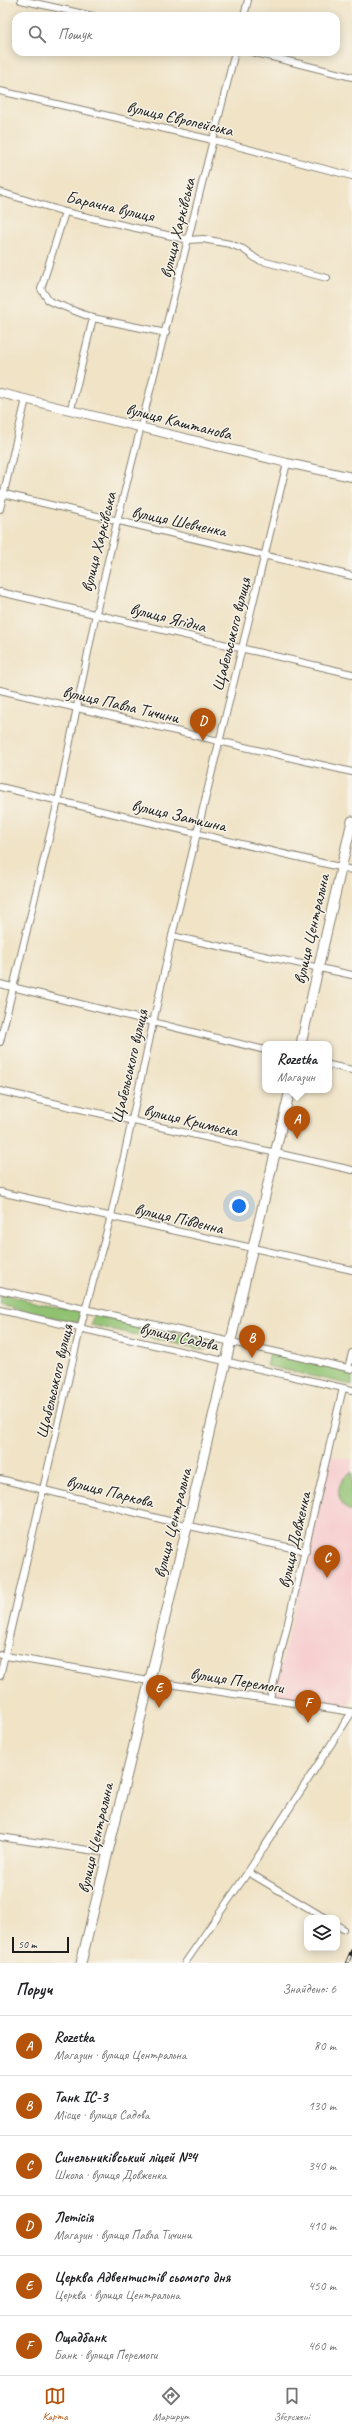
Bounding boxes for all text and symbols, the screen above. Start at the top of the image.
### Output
search box [12,12,340,56]
icon: search [26,23,48,45]
text: Пошук [58,25,91,44]
street label: вулиця Європейська [125,96,237,141]
street label: вулиця Харківська [155,174,200,280]
street label: Барачна вулиця [64,186,157,227]
street label: вулиця Каштанова [124,398,235,445]
street label: вулиця Харківська [76,488,121,594]
street label: вулиця Шевченка [130,501,230,542]
street label: Щабельського вулиця [207,575,256,693]
street label: вулиця Ягідна [128,598,210,637]
street label: вулиця Павла Тичини [61,681,183,728]
pin: D [190,708,216,741]
street label: вулиця Затишна [130,794,230,837]
street label: вулиця Центральна [289,870,335,986]
street label: Щабельського вулиця [106,1007,153,1125]
popup [262,1041,332,1093]
text: Rozetka [277,1050,317,1069]
text: Магазин [277,1069,315,1085]
street label: вулиця Кримьска [142,1100,241,1142]
pin: A [284,1106,310,1139]
your location [229,1196,249,1216]
street label: вулиця Південна [132,1198,226,1239]
street label: вулиця Садова [138,1317,222,1356]
street label: Щабельського вулиця [31,1322,78,1440]
pin: B [239,1325,265,1358]
street label: вулиця Центральна [149,1464,197,1580]
street label: вулиця Паркова [64,1471,157,1513]
street label: вулиця Довженка [273,1488,316,1590]
pin: C [314,1545,340,1578]
street label: вулиця Перемоги [189,1663,287,1699]
pin: E [146,1675,172,1708]
pin: F [295,1690,321,1723]
street label: вулиця Центральна [73,1779,119,1895]
map controls [304,1915,340,1951]
button: layers [304,1915,340,1951]
scale bar [12,1935,69,1954]
text: 50 m [18,1937,37,1951]
text: Поруч [16,1979,52,2000]
text: Знайдено: 6 [282,1981,336,1997]
text: Rozetka [54,2028,94,2047]
text: A [26,2038,32,2054]
text: 80 m [314,2038,336,2054]
text: Магазин · вулиця Центральна [54,2047,186,2063]
text: Танк ІС-3 [54,2088,108,2107]
text: B [26,2098,32,2114]
text: 130 m [308,2098,336,2114]
text: Місце · вулиця Садова [54,2107,149,2123]
text: Синельниківський ліцей №4 [54,2148,197,2167]
text: C [26,2158,32,2174]
text: 340 m [308,2158,336,2174]
text: Школа · вулиця Довженка [54,2167,166,2183]
text: Летісія [54,2208,94,2227]
text: D [25,2218,33,2234]
text: 410 m [308,2218,336,2234]
text: Магазин · вулиця Павла Тичини [54,2227,192,2243]
text: Церква Адвентистів сьомого дня [54,2268,230,2287]
text: E [26,2278,32,2294]
text: 450 m [308,2278,336,2294]
text: Церква · вулиця Центральна [54,2287,180,2303]
text: Ощадбанк [54,2328,106,2347]
text: F [26,2338,32,2354]
text: 460 m [308,2338,336,2354]
text: Банк · вулиця Перемоги [54,2347,157,2363]
tab: Карта [42,2385,68,2423]
tab: Маршрут [152,2385,189,2423]
tab: Збережені [274,2385,310,2423]

